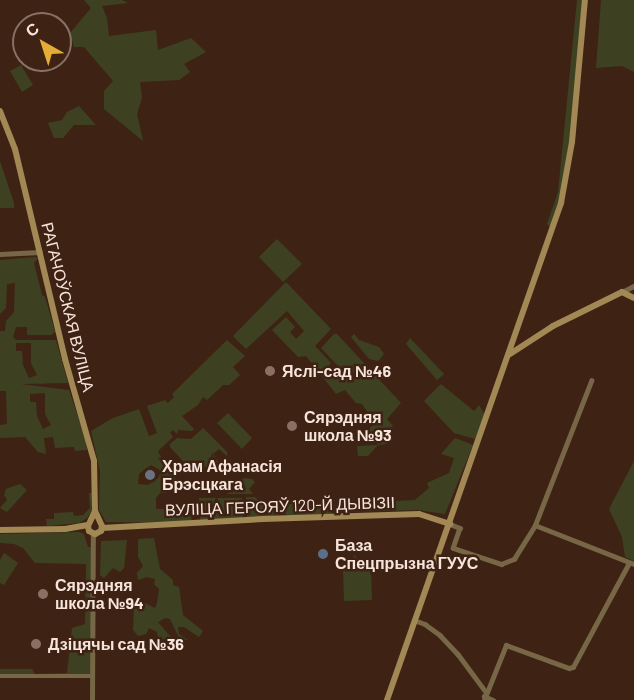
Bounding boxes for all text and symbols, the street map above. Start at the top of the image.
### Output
north arrow [12,12,72,72]
text: С [21,18,42,40]
street label: РАГАЧОЎСКАЯ ВУЛІЦА [38,220,98,394]
place label: Яслі-сад №46 [282,361,391,381]
marker: Яслі-сад №46 [263,364,277,378]
place label: Сярэдняя школа №93 [304,407,392,445]
marker: Сярэдняя школа №93 [285,419,299,433]
place label: Храм Афанасія Брэсцкага [162,456,282,494]
marker: Храм Афанасія Брэсцкага [143,468,157,482]
street label: ВУЛІЦА ГЕРОЯЎ 120-Й ДЫВІЗІІ [165,492,395,520]
place label: База Спецпрызна ГУУС [335,535,478,573]
marker: База Спецпрызна ГУУС [316,547,330,561]
place label: Сярэдняя школа №94 [55,575,144,613]
marker: Сярэдняя школа №94 [36,587,50,601]
place label: Дзіцячы сад №36 [48,634,184,654]
marker: Дзіцячы сад №36 [29,637,43,651]

